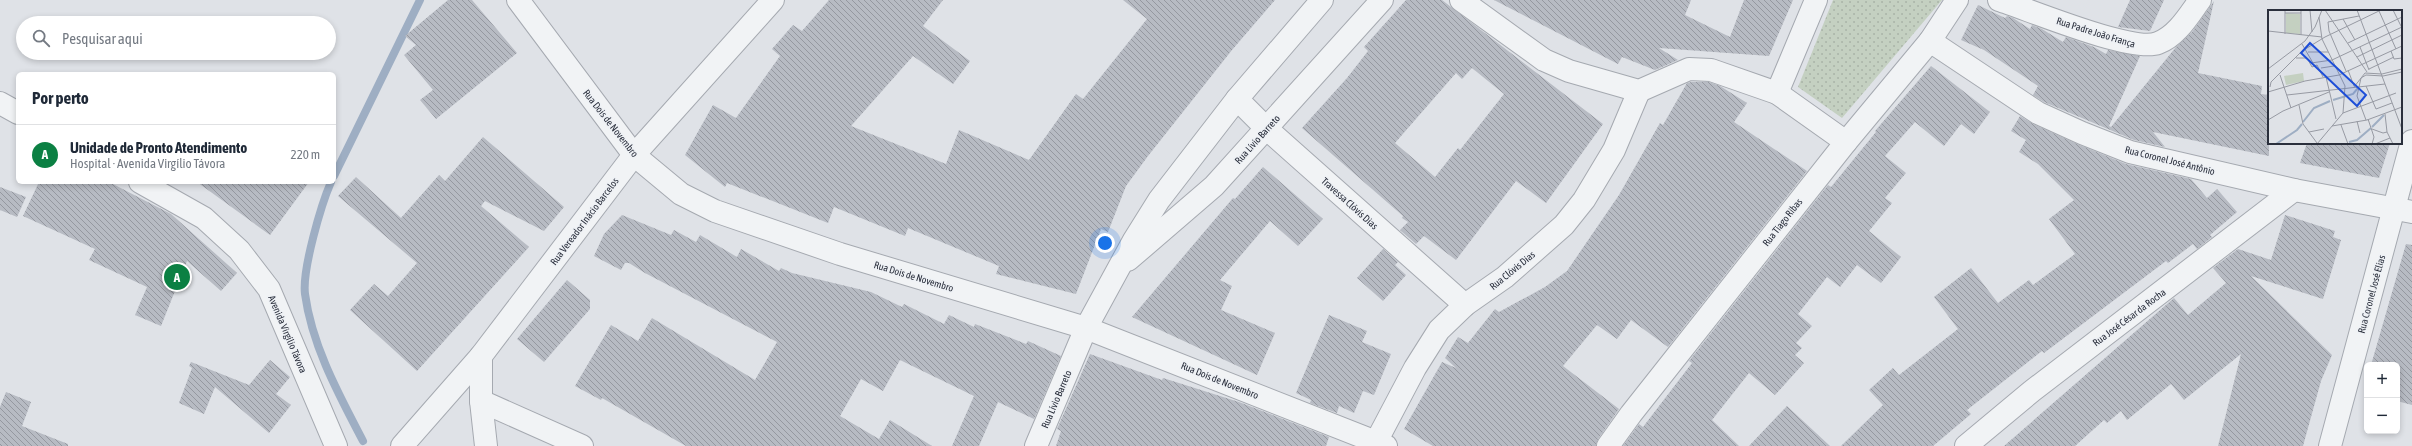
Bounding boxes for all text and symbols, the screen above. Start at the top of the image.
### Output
inset map [2268,10,2402,144]
street label: Rua Padre João França [2055,15,2137,50]
search box [16,16,336,60]
icon: search [30,27,52,49]
text: Pesquisar aqui [62,30,143,47]
street label: Rua Dois de Novembro [581,87,641,159]
text: Por perto [32,88,89,108]
street label: Rua Lívio Barreto [1233,112,1282,166]
text: Unidade de Pronto Atendimento [70,139,247,156]
street label: Rua Coronel José Antônio [2124,144,2216,177]
text: A [42,147,48,162]
text: 220 m [291,147,320,162]
text: Hospital · Avenida Virgílio Távora [70,156,225,171]
street label: Rua Vereador Inácio Barcelos [548,175,621,267]
street label: Travessa Clóvis Dias [1319,175,1380,232]
street label: Rua Tiago Ribas [1760,196,1805,248]
your location [1095,233,1115,253]
street label: Rua Clóvis Dias [1488,249,1537,292]
street label: Rua Coronel José Elias [2356,253,2387,335]
street label: Rua Dois de Novembro [873,259,955,294]
pin: A [164,262,190,292]
street label: Rua José César da Rocha [2091,286,2168,348]
street label: Avenida Virgílio Távora [266,294,309,375]
street label: Rua Dois de Novembro [1179,360,1260,401]
map controls [2364,362,2400,434]
button: + [2364,362,2400,398]
street label: Rua Lívio Barreto [1039,368,1074,430]
button: − [2364,398,2400,434]

